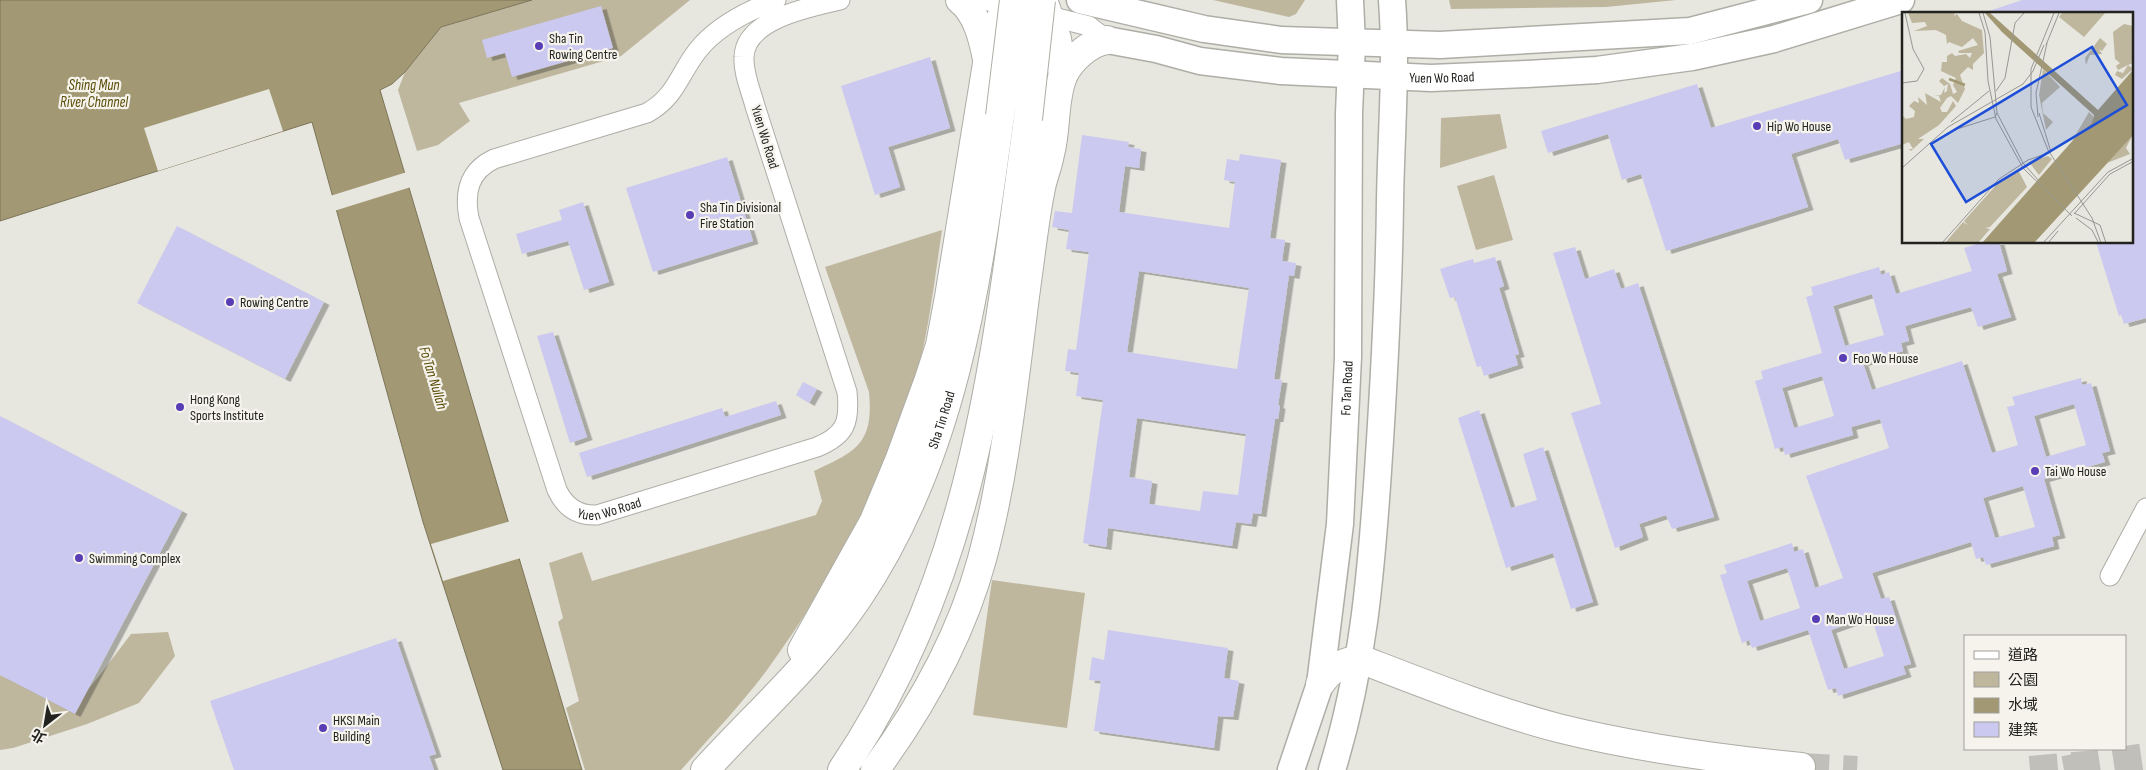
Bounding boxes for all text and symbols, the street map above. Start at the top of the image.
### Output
inset map [1902,12,2134,244]
place label: Sha Tin Rowing Centre [549,30,617,63]
marker: Sha Tin Rowing Centre [533,40,545,52]
street label: Yuen Wo Road [1409,68,1475,87]
water label: Shing Mun River Channel [60,76,129,112]
street label: Yuen Wo Road [747,103,783,171]
place label: Hip Wo House [1767,118,1831,135]
marker: Hip Wo House [1751,120,1763,132]
place label: Sha Tin Divisional Fire Station [700,199,781,232]
marker: Sha Tin Divisional Fire Station [684,209,696,221]
place label: Rowing Centre [240,294,308,311]
marker: Rowing Centre [224,296,236,308]
water label: Fo Tan Nullah [414,344,452,412]
place label: Foo Wo House [1853,350,1918,367]
marker: Foo Wo House [1837,352,1849,364]
street label: Fo Tan Road [1337,360,1356,416]
street label: Sha Tin Road [924,389,958,451]
place label: Hong Kong Sports Institute [190,391,264,424]
marker: Hong Kong Sports Institute [174,401,186,413]
place label: Tai Wo House [2045,463,2106,480]
marker: Tai Wo House [2029,465,2041,477]
street label: Yuen Wo Road [575,493,643,524]
place label: Swimming Complex [89,550,181,567]
marker: Swimming Complex [73,552,85,564]
place label: Man Wo House [1826,611,1894,628]
marker: Man Wo House [1810,613,1822,625]
legend [1964,635,2126,750]
text: 道路 [2008,646,2038,665]
text: 公園 [2008,671,2038,690]
text: 水域 [2008,696,2038,715]
north arrow [20,700,70,750]
place label: HKSI Main Building [333,712,380,745]
text: 建築 [2008,721,2038,740]
marker: HKSI Main Building [317,722,329,734]
text: 北 [28,725,49,747]

